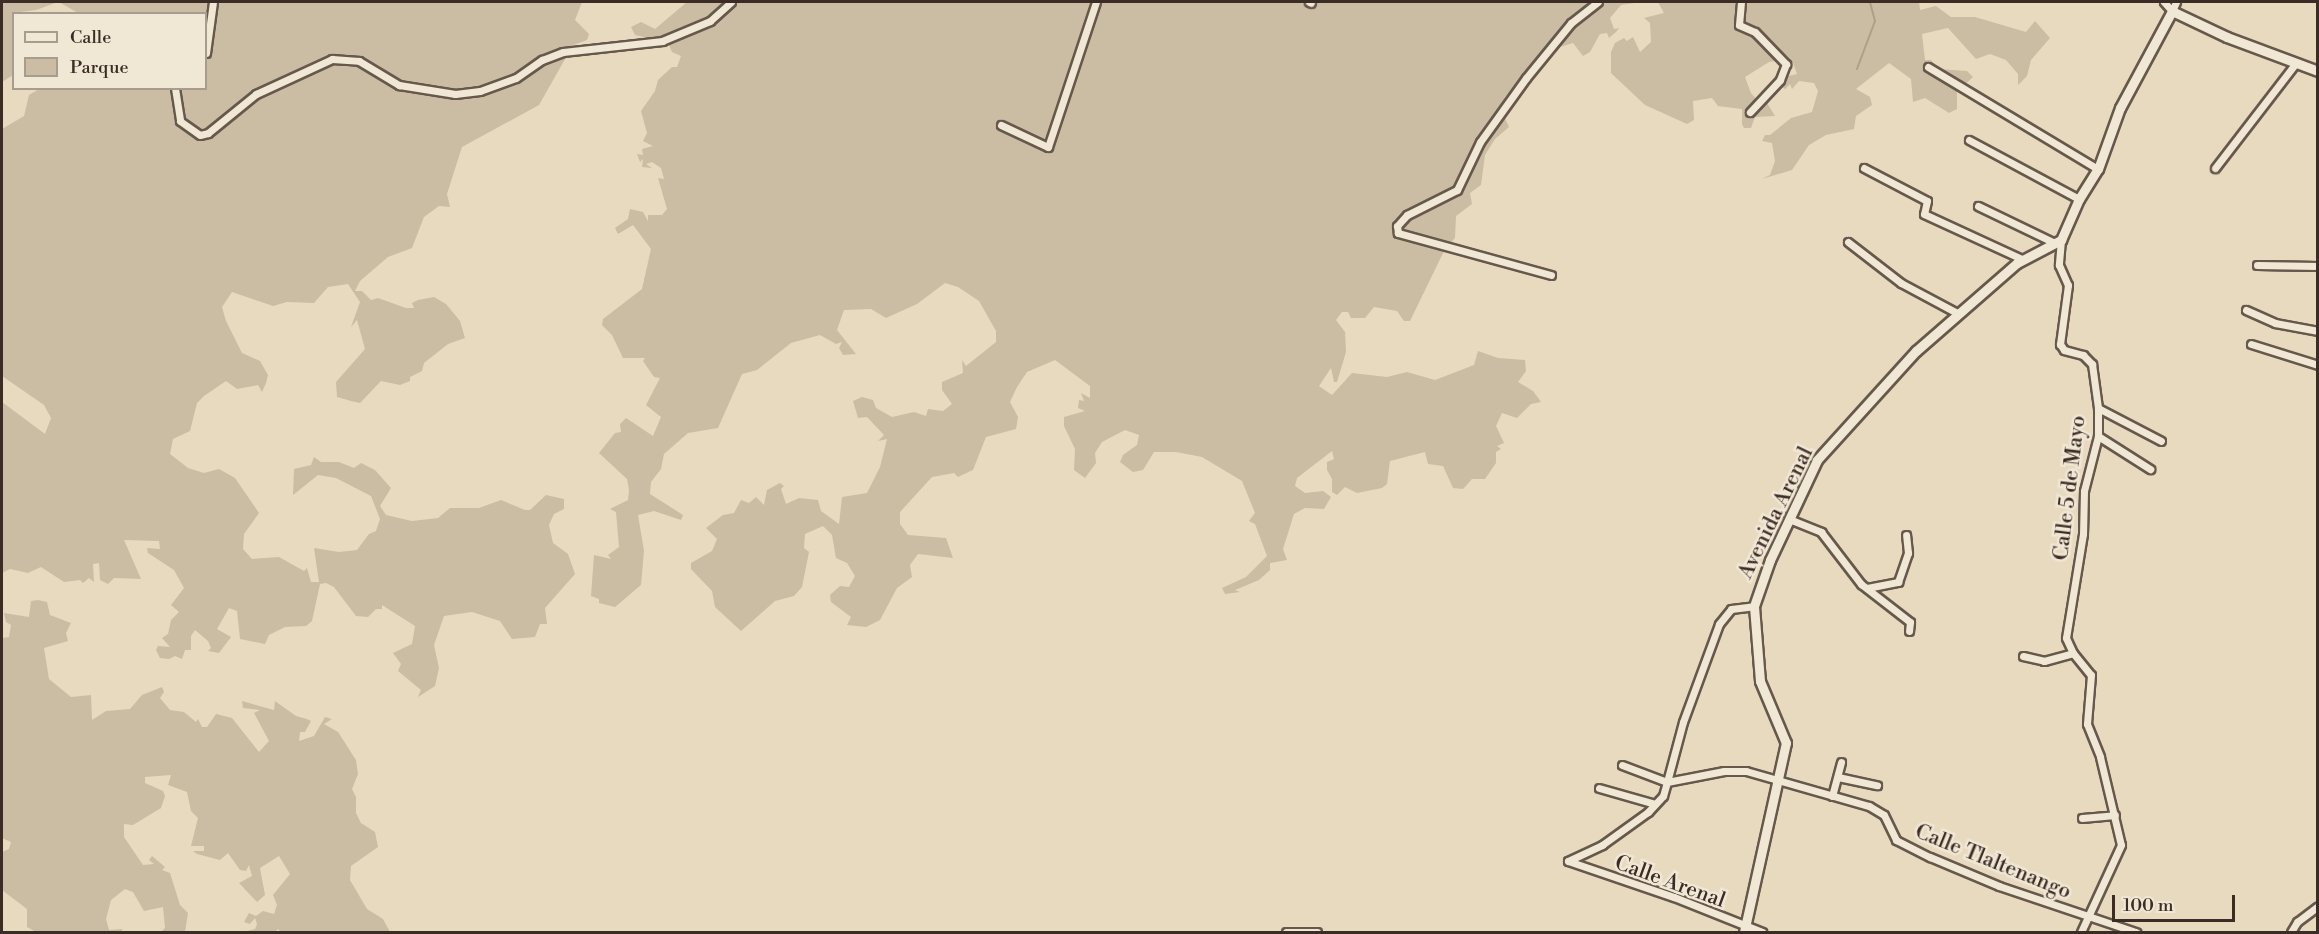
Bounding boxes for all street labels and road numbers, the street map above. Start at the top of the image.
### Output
street label: Calle 5 de Mayo [2049,414,2091,562]
street label: Avenida Arenal [1733,443,1819,583]
street label: Calle Tlaltenango [1911,819,2075,905]
street label: Calle Arenal [1611,850,1729,914]

